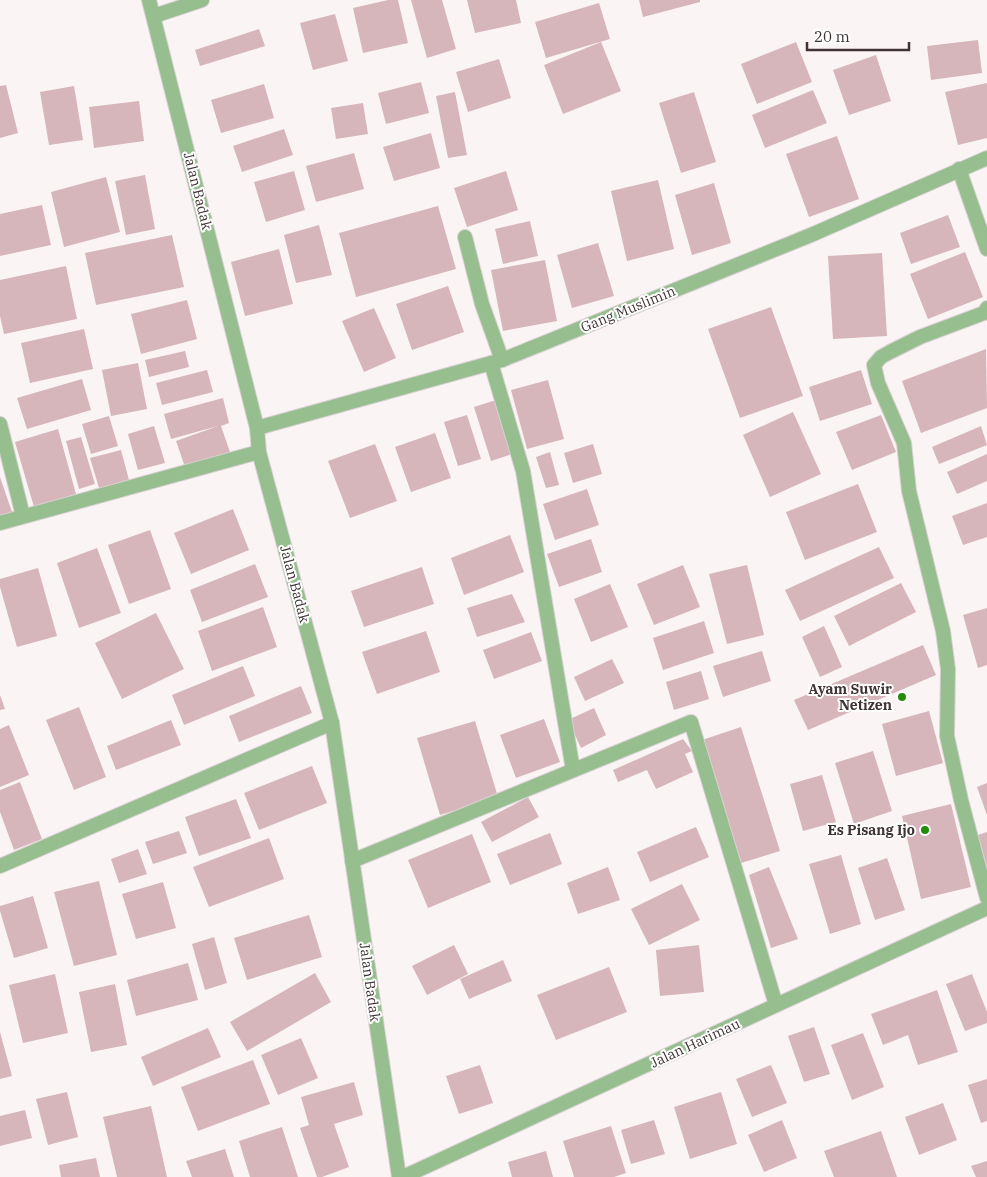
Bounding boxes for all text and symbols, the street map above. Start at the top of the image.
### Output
scale bar [807,20,910,52]
text: 20 m [814,27,850,46]
street label: Jalan Badak [180,150,217,232]
street label: Gang Muslimin [578,282,678,336]
street label: Jalan Badak [276,543,314,625]
place label: Ayam Suwir Netizen [808,680,892,714]
marker: Ayam Suwir Netizen [896,691,908,703]
place label: Es Pisang Ijo [827,821,915,839]
marker: Es Pisang Ijo [919,824,931,836]
street label: Jalan Badak [356,941,385,1023]
street label: Jalan Harimau [647,1014,743,1072]

